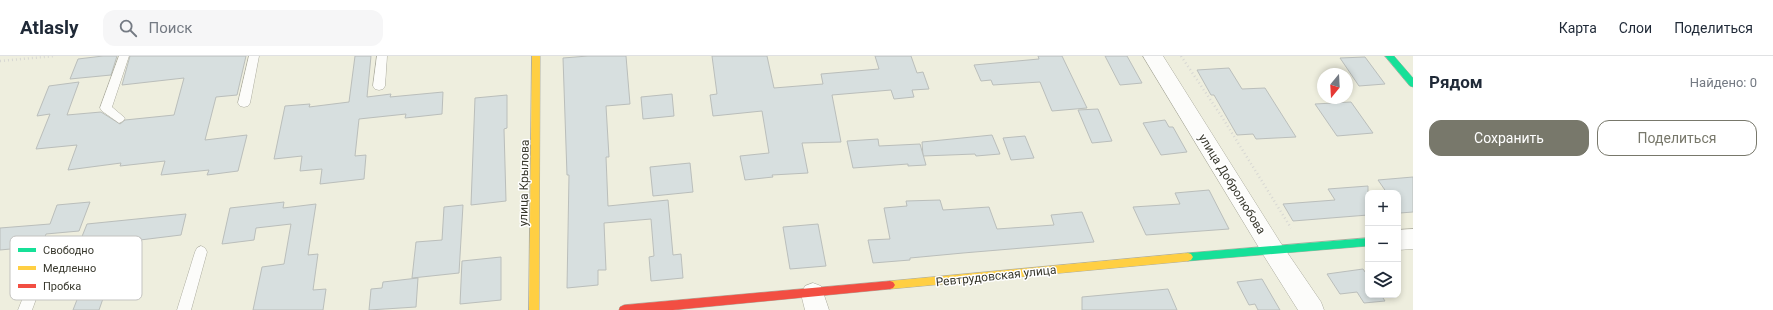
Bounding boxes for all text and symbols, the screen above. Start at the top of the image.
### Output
search box [103,10,383,46]
text: Atlasly [20,16,79,39]
icon: search [117,17,139,39]
text: Поиск [149,19,192,37]
text: Карта [1559,20,1597,36]
text: Слои [1619,20,1652,36]
text: Поделиться [1674,20,1753,36]
north arrow [1317,68,1353,104]
text: Рядом [1429,72,1483,92]
text: Найдено: 0 [1690,75,1757,90]
button: Сохранить [1429,120,1589,156]
button: Поделиться [1597,120,1757,156]
street label: улица Добролюбова [1195,131,1269,237]
street label: улица Крылова [516,140,532,226]
map controls [1365,190,1401,298]
button: + [1365,190,1401,226]
button: − [1365,226,1401,262]
legend [10,236,142,300]
text: Свободно [43,244,94,257]
text: Медленно [43,262,96,275]
button: layers [1365,262,1401,298]
street label: Ревтрудовская улица [935,263,1057,289]
text: Пробка [43,280,81,293]

